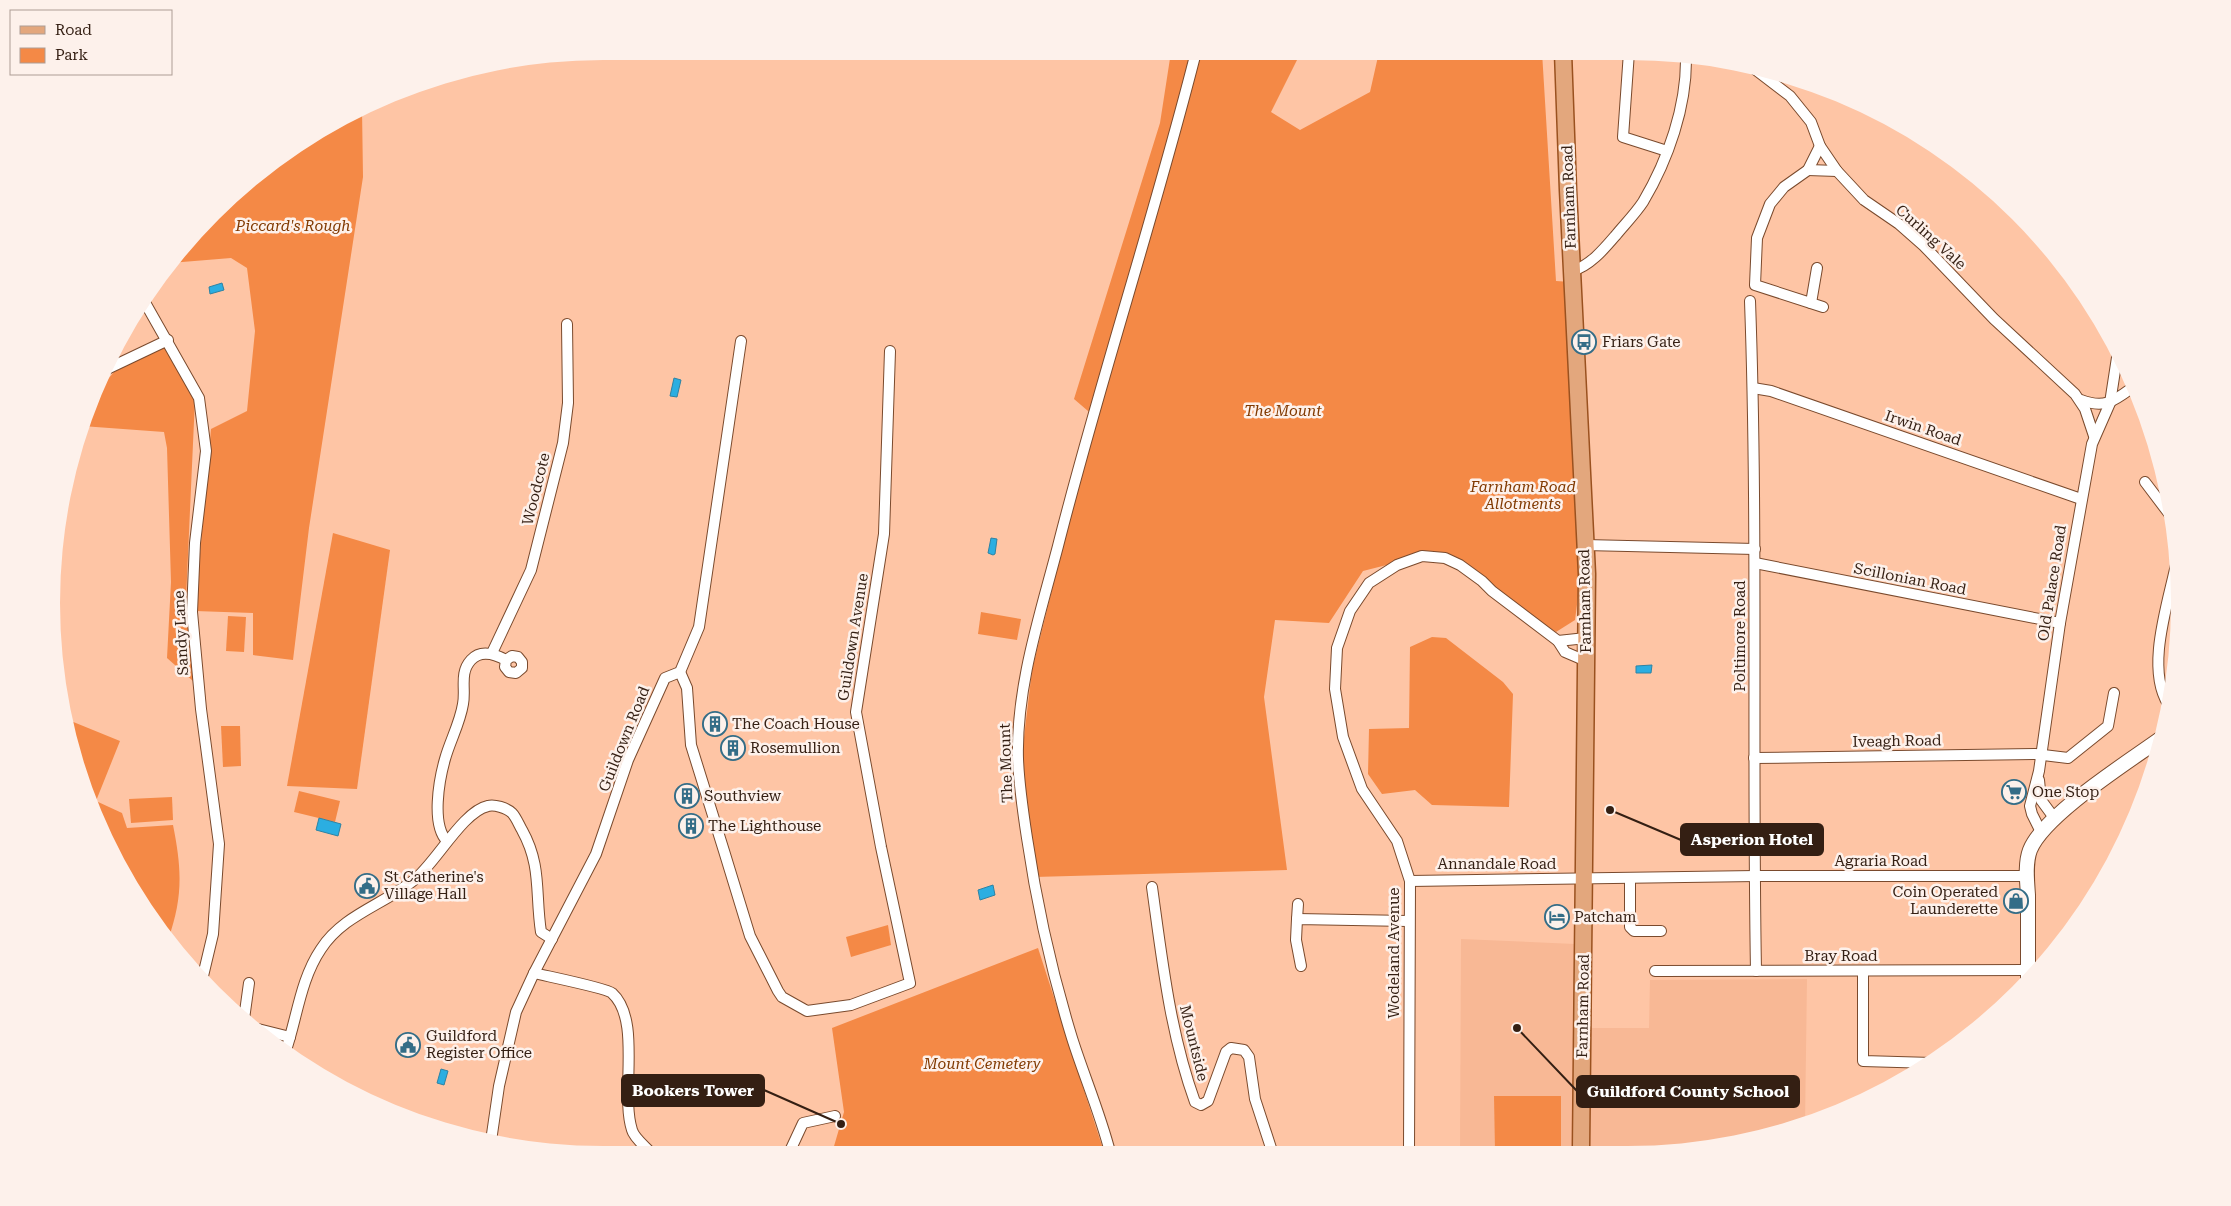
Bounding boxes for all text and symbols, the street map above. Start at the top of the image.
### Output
legend [10,10,172,75]
text: Road [55,21,92,39]
text: Park [55,46,89,64]
street label: Farnham Road [1558,144,1580,249]
street label: Curling Vale [1892,201,1970,273]
park label: Piccard's Rough [235,217,350,235]
bus stop icon: Friars Gate [1571,329,1597,355]
place label: Friars Gate [1602,333,1681,351]
park label: The Mount [1244,402,1322,420]
street label: Irwin Road [1882,407,1964,450]
street label: Woodcote [518,451,554,527]
park label: Farnham Road Allotments [1469,478,1576,513]
street label: Old Palace Road [2034,523,2070,642]
street label: Farnham Road [1575,548,1595,653]
street label: Scillonian Road [1852,559,1968,599]
street label: Guildown Avenue [834,572,872,702]
street label: Poltimore Road [1731,580,1749,692]
street label: Sandy Lane [170,590,192,676]
street label: Guildown Road [595,683,653,794]
building icon: The Coach House [702,711,728,737]
place label: The Coach House [732,715,860,733]
street label: The Mount [996,722,1016,803]
street label: Iveagh Road [1852,731,1942,751]
building icon: Rosemullion [720,735,746,761]
place label: Rosemullion [750,739,841,757]
supermarket icon: One Stop [2001,779,2027,805]
building icon: Southview [674,783,700,809]
place label: One Stop [2032,783,2100,801]
place label: Southview [704,787,782,805]
building icon: The Lighthouse [678,813,704,839]
place label: The Lighthouse [708,817,821,835]
callout: Asperion Hotel [1681,824,1823,855]
text: Asperion Hotel [1691,830,1814,849]
street label: Agraria Road [1834,852,1928,870]
street label: Annandale Road [1438,855,1557,873]
place label: St Catherine's Village Hall [384,868,484,903]
public building icon: St Catherine's Village Hall [354,873,380,899]
place label: Coin Operated Launderette [1892,883,1998,918]
street label: Wodeland Avenue [1385,887,1403,1019]
shop icon: Coin Operated Launderette [2003,888,2029,914]
hotel icon: Patcham [1544,904,1570,930]
place label: Patcham [1574,908,1637,926]
street label: Bray Road [1804,947,1878,965]
street label: Farnham Road [1573,953,1593,1058]
street label: Mountside [1176,1003,1212,1083]
place label: Guildford Register Office [426,1027,532,1062]
public building icon: Guildford Register Office [395,1032,421,1058]
park label: Mount Cemetery [923,1055,1041,1073]
callout: Bookers Tower [622,1075,764,1106]
callout: Guildford County School [1577,1076,1799,1107]
text: Bookers Tower [632,1081,754,1100]
text: Guildford County School [1587,1082,1790,1101]

